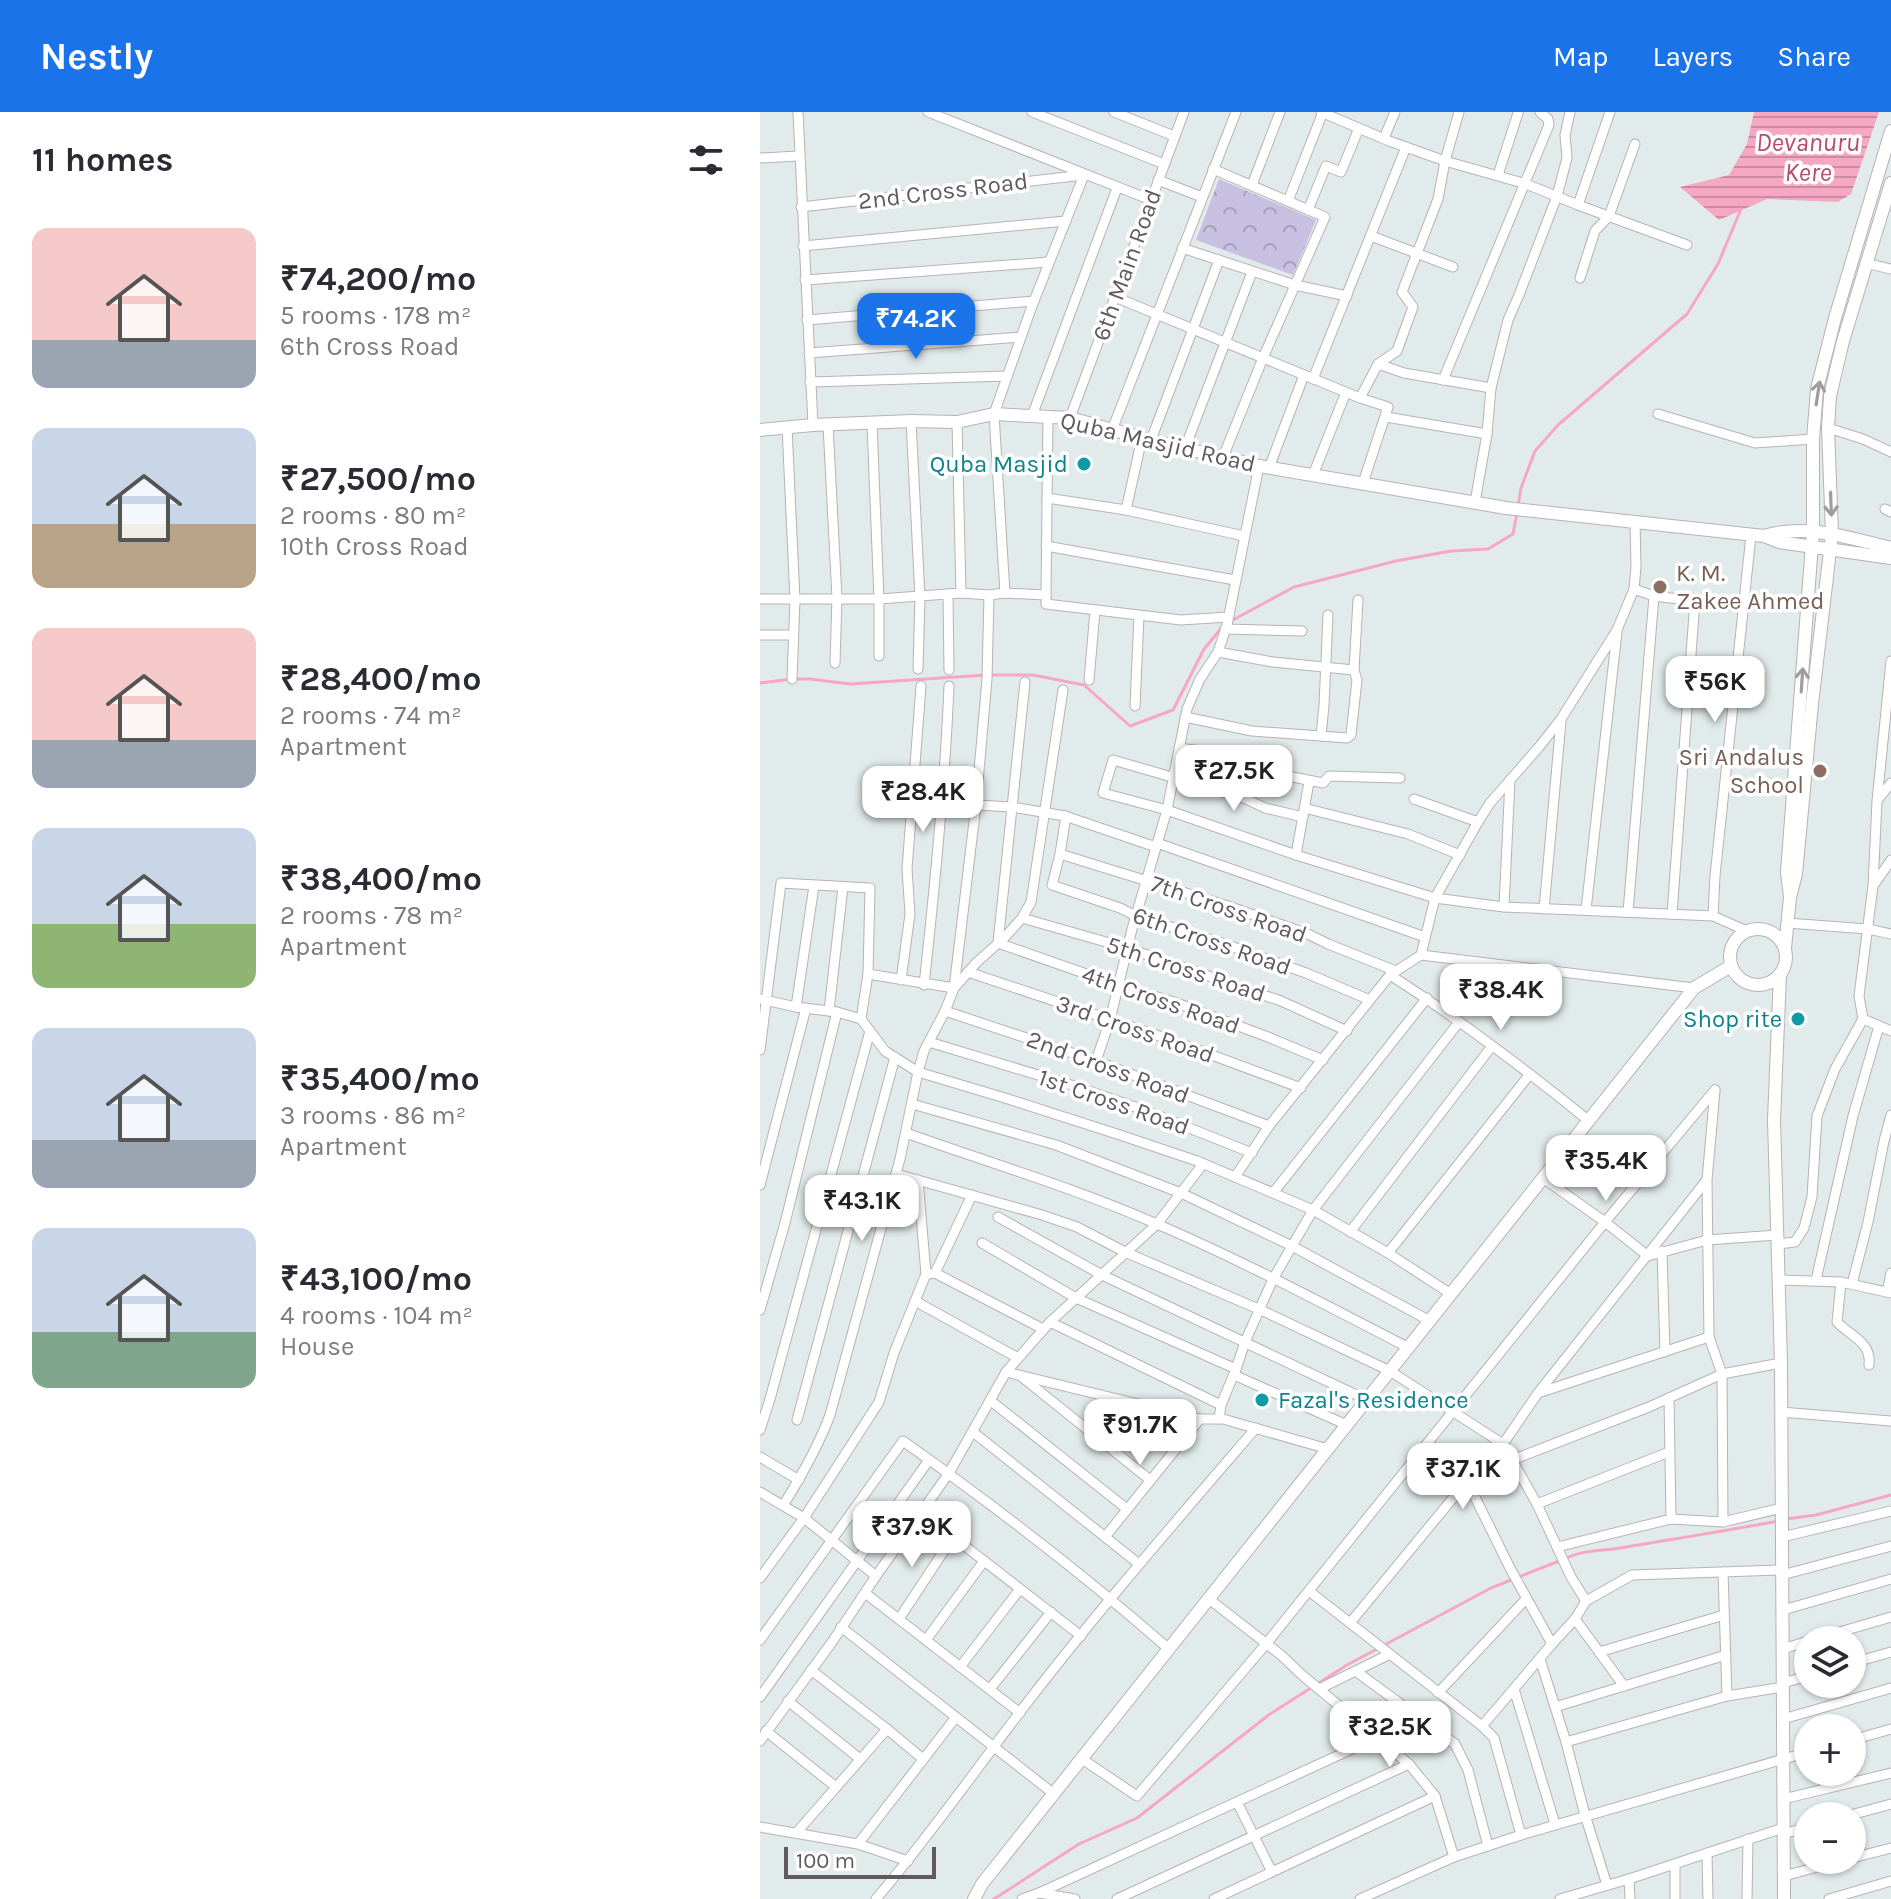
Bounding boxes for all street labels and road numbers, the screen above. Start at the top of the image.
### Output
street label: 2nd Cross Road [856,167,1030,215]
street label: 6th Main Road [1087,185,1167,345]
street label: Quba Masjid Road [1058,406,1258,478]
street label: 7th Cross Road [1147,869,1311,949]
street label: 6th Cross Road [1129,901,1295,981]
street label: 5th Cross Road [1103,930,1269,1008]
street label: 4th Cross Road [1078,960,1244,1040]
street label: 3rd Cross Road [1052,989,1218,1069]
street label: 2nd Cross Road [1023,1025,1193,1109]
street label: 1st Cross Road [1035,1063,1193,1141]

